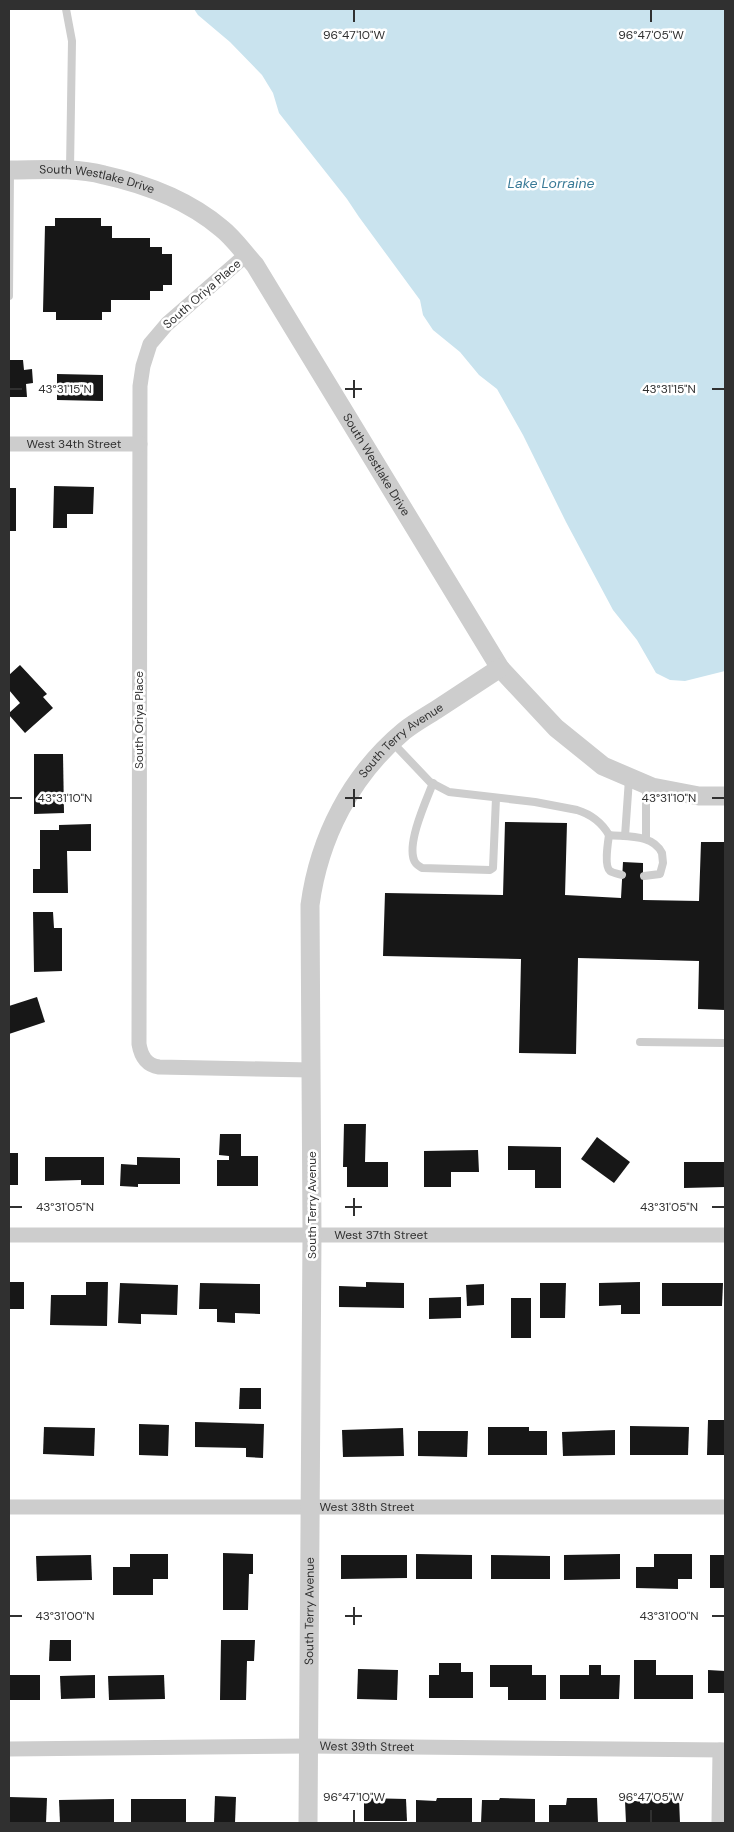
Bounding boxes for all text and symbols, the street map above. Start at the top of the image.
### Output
text: 96°47'10"W [323,27,385,43]
text: 96°47'05"W [618,27,684,43]
street label: South Westlake Drive [39,161,157,197]
water label: Lake Lorraine [508,174,594,192]
street label: South Oriya Place [160,256,244,332]
text: 43°31'15"N [38,381,92,397]
text: 43°31'15"N [642,381,696,397]
street label: South Westlake Drive [339,410,414,519]
street label: West 34th Street [27,436,122,452]
street label: South Oriya Place [131,671,147,769]
street label: South Terry Avenue [355,699,447,781]
text: 43°31'10"N [38,790,92,806]
text: 43°31'10"N [642,790,696,806]
street label: South Terry Avenue [304,1151,320,1259]
text: 43°31'05"N [36,1199,94,1215]
text: 43°31'05"N [640,1199,698,1215]
street label: West 37th Street [334,1227,428,1243]
street label: West 38th Street [320,1499,415,1515]
street label: South Terry Avenue [301,1557,318,1665]
text: 43°31'00"N [35,1608,95,1624]
text: 43°31'00"N [639,1608,699,1624]
street label: West 39th Street [320,1738,415,1755]
text: 96°47'10"W [323,1789,385,1805]
text: 96°47'05"W [618,1789,684,1805]

